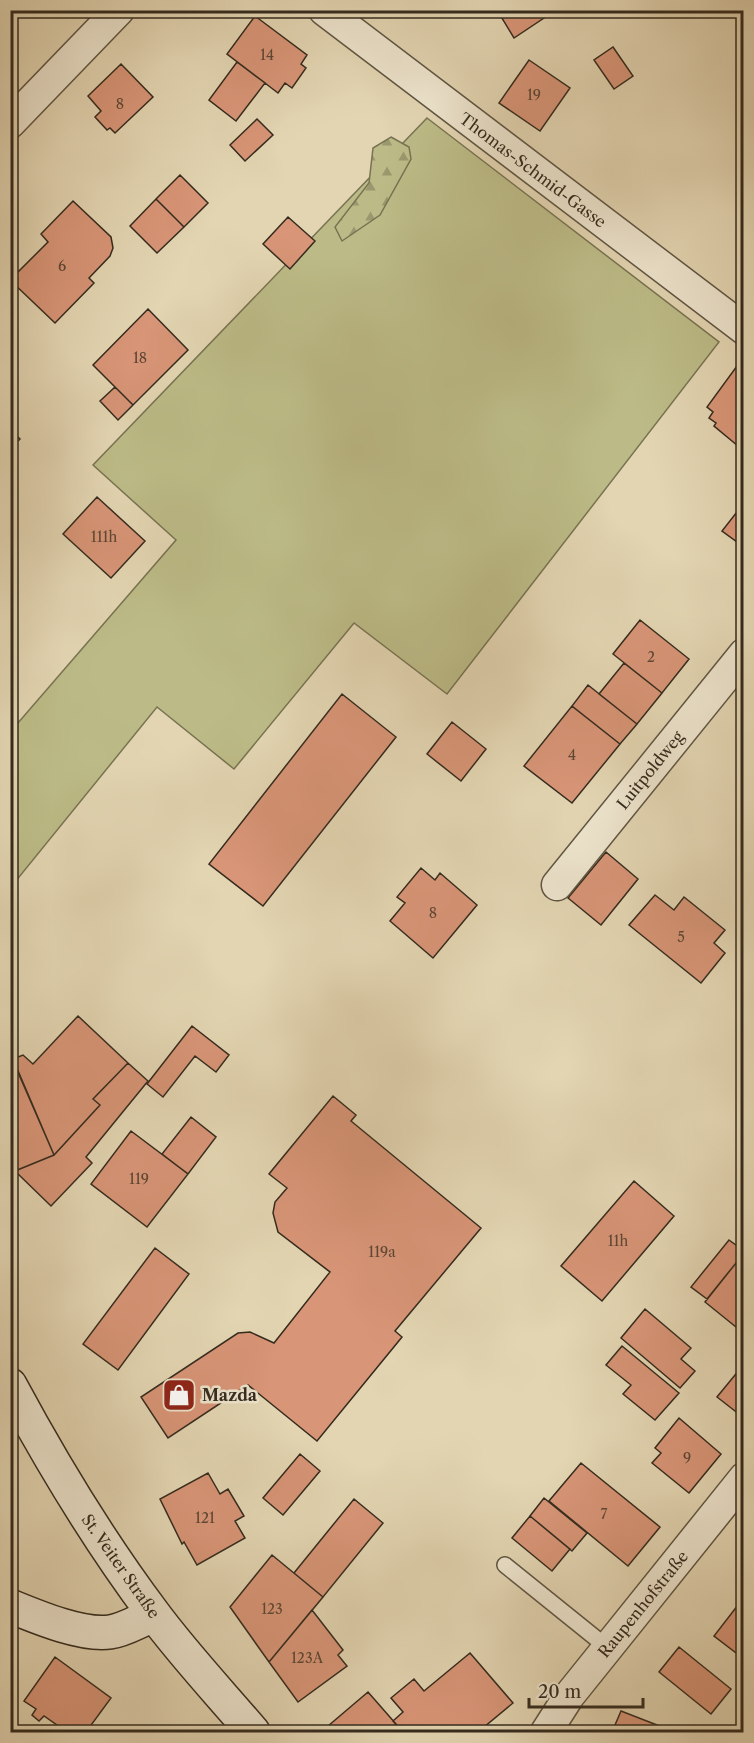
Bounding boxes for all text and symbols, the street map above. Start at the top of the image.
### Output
house number: 14 [260,46,274,64]
house number: 19 [527,86,541,104]
house number: 8 [116,95,124,113]
street label: Thomas-Schmid-Gasse [456,108,610,232]
house number: 6 [58,257,66,275]
house number: 18 [133,349,147,367]
house number: 111h [91,528,117,546]
house number: 2 [647,648,655,666]
street label: Luitpoldweg [612,726,688,813]
house number: 4 [568,746,576,764]
house number: 8 [429,904,437,922]
house number: 5 [677,928,685,946]
house number: 119 [129,1170,149,1188]
house number: 11h [608,1232,629,1250]
house number: 119a [368,1243,396,1261]
shop icon: Mazda [161,1377,197,1413]
place label: Mazda [202,1385,258,1405]
house number: 9 [683,1449,691,1467]
house number: 7 [601,1505,608,1523]
house number: 121 [195,1509,215,1527]
street label: St. Veiter Straße [78,1510,164,1622]
street label: Raupenhofstraße [594,1546,692,1662]
house number: 123 [261,1600,283,1618]
house number: 123A [291,1649,324,1667]
scale bar [529,1671,643,1709]
text: 20 m [538,1681,582,1703]

